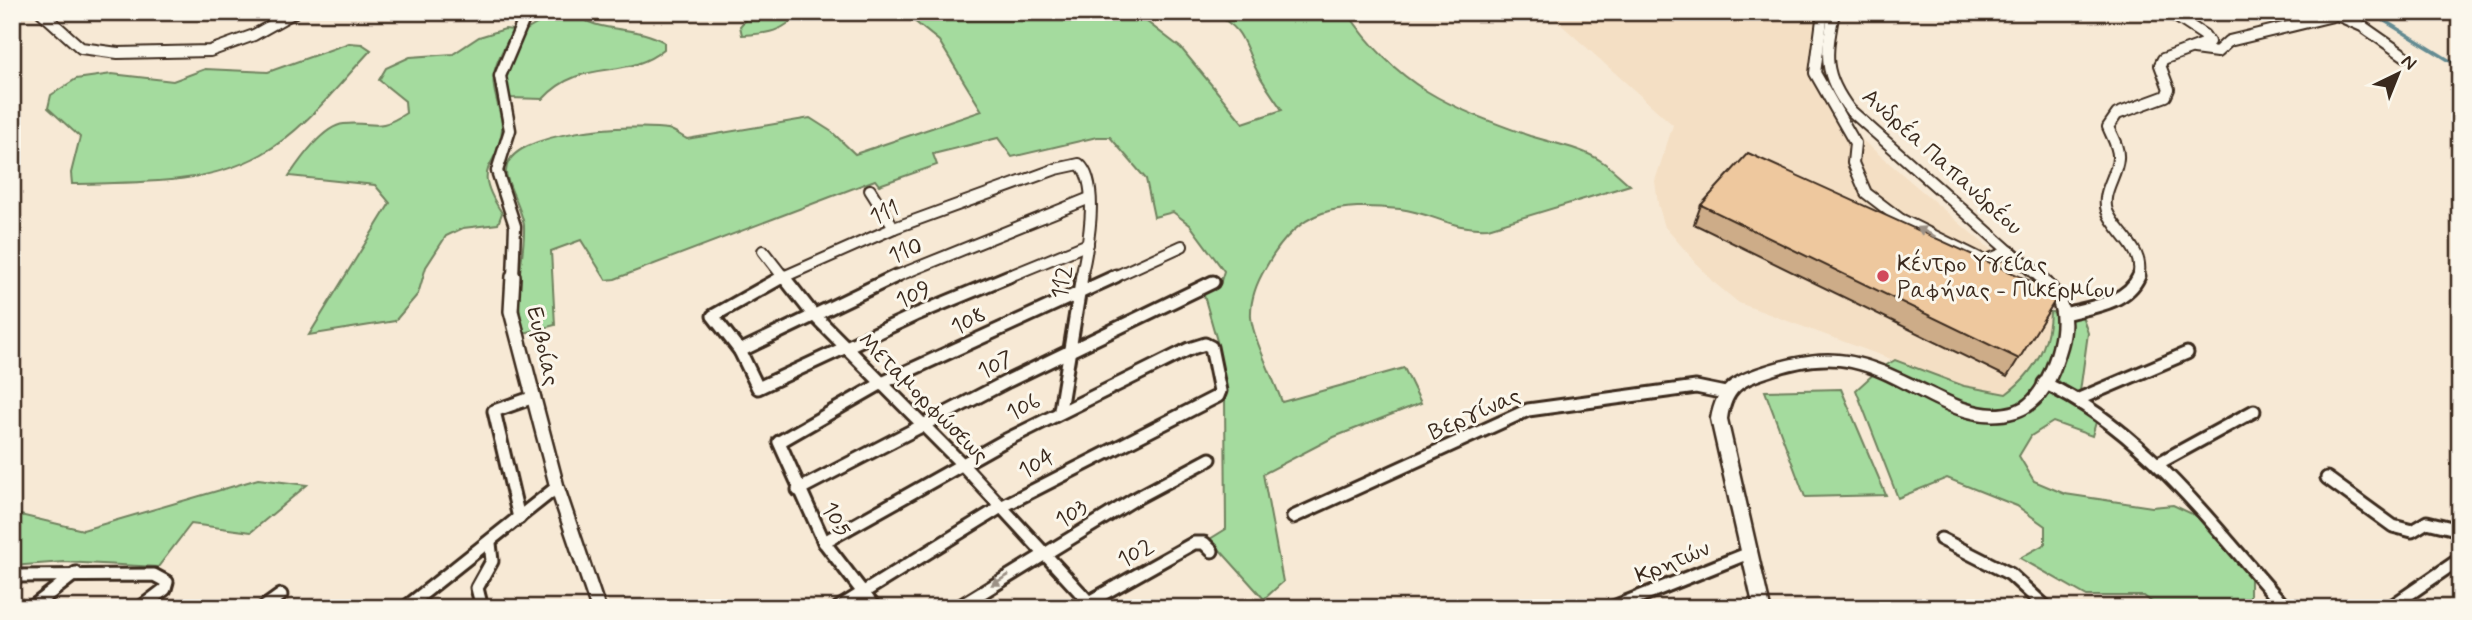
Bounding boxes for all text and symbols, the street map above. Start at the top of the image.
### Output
north arrow [2364,38,2434,108]
text: N [2395,49,2422,76]
street label: Ανδρέα Παπανδρέου [1855,81,2030,243]
street label: 111 [866,194,904,233]
one-way arrow [1916,227,1936,238]
street label: 110 [884,232,927,272]
place label: Κέντρο Υγείας Ραφήνας - Πικερμίου [1897,248,2114,306]
street label: 112 [1045,263,1081,302]
marker: Κέντρο Υγείας Ραφήνας - Πικερμίου [1875,268,1891,284]
street label: 109 [891,275,936,317]
street label: 108 [946,300,992,343]
street label: Ευβοίας [518,304,566,389]
street label: Μεταμορφώσεως [851,326,995,470]
street label: 107 [973,344,1019,387]
street label: Βεργίνας [1424,381,1525,448]
street label: 106 [1002,386,1046,429]
street label: 104 [1014,443,1060,487]
street label: 103 [1050,493,1094,536]
street label: 105 [813,497,857,543]
street label: 102 [1112,531,1160,576]
street label: Κρητών [1631,534,1715,591]
one-way arrow [991,574,1010,586]

